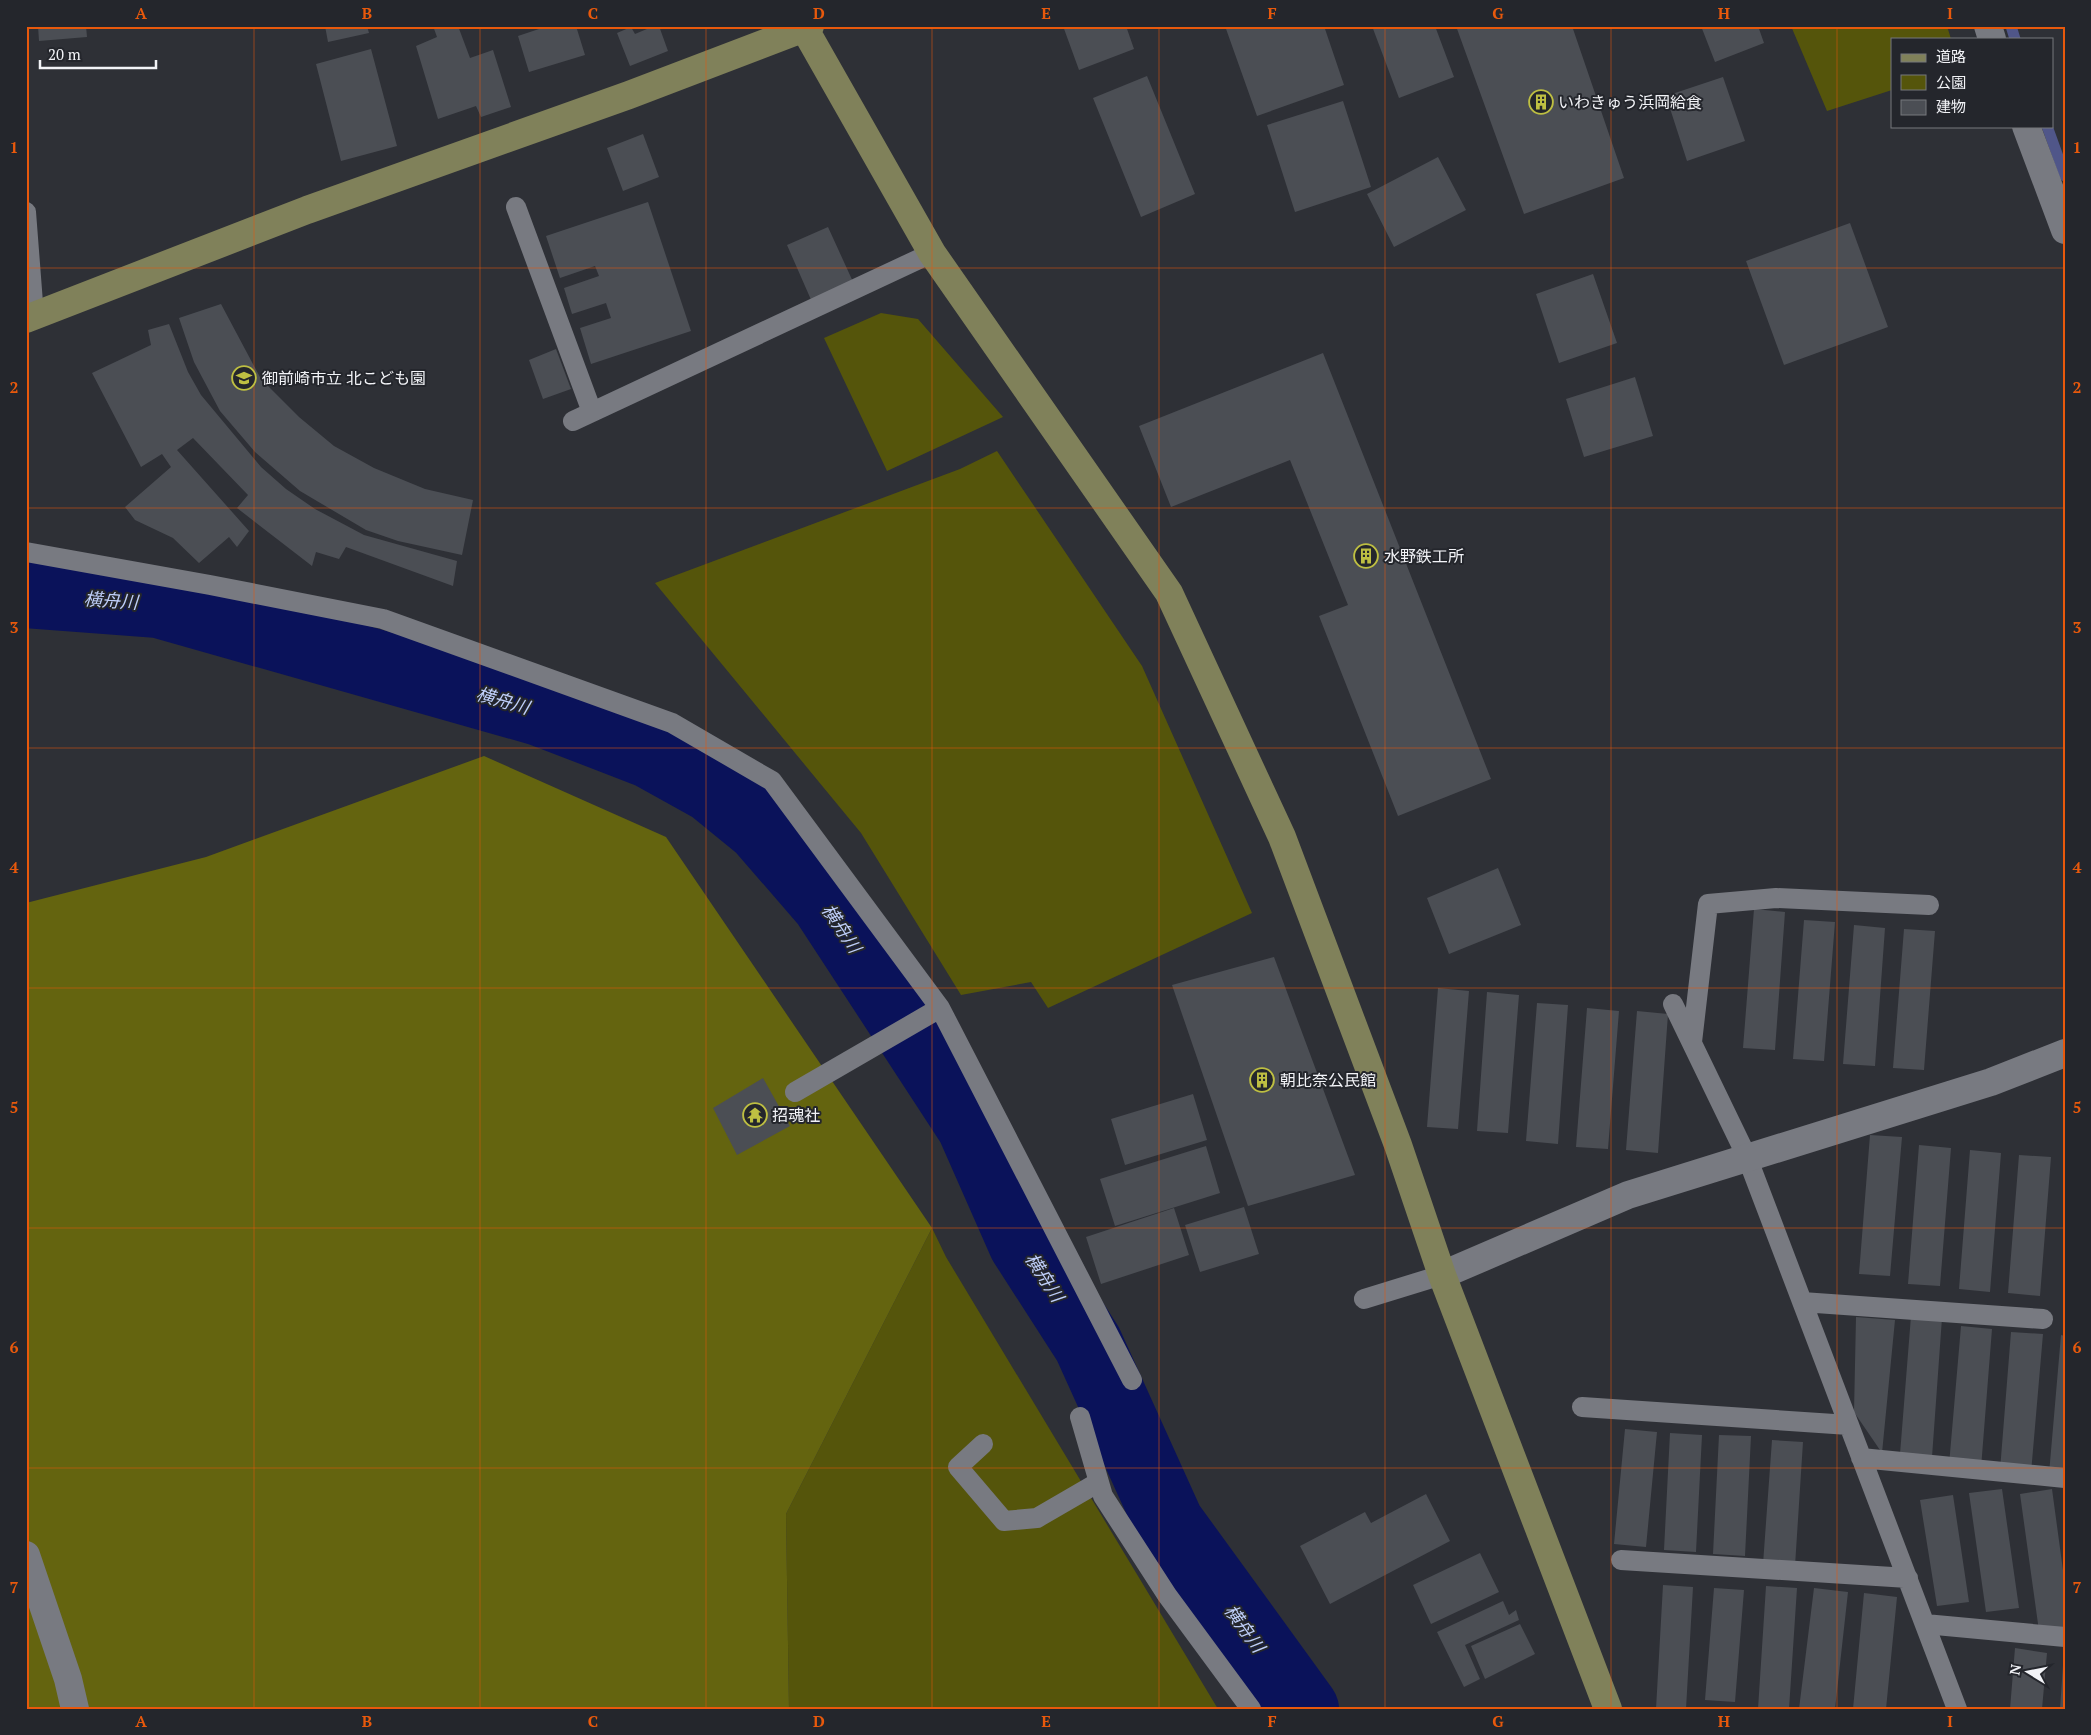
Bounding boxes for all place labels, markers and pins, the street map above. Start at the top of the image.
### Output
building icon: いわきゅう浜岡給食 [1528,89,1554,115]
place label: いわきゅう浜岡給食 [1558,91,1702,113]
school or university icon: 御前崎市立 北こども園 [231,365,257,391]
place label: 御前崎市立 北こども園 [262,367,426,389]
building icon: 水野鉄工所 [1353,543,1379,569]
place label: 水野鉄工所 [1384,545,1464,567]
building icon: 朝比奈公民館 [1249,1067,1275,1093]
place label: 朝比奈公民館 [1280,1069,1376,1091]
temple icon: 招魂社 [742,1102,768,1128]
place label: 招魂社 [772,1104,820,1126]

